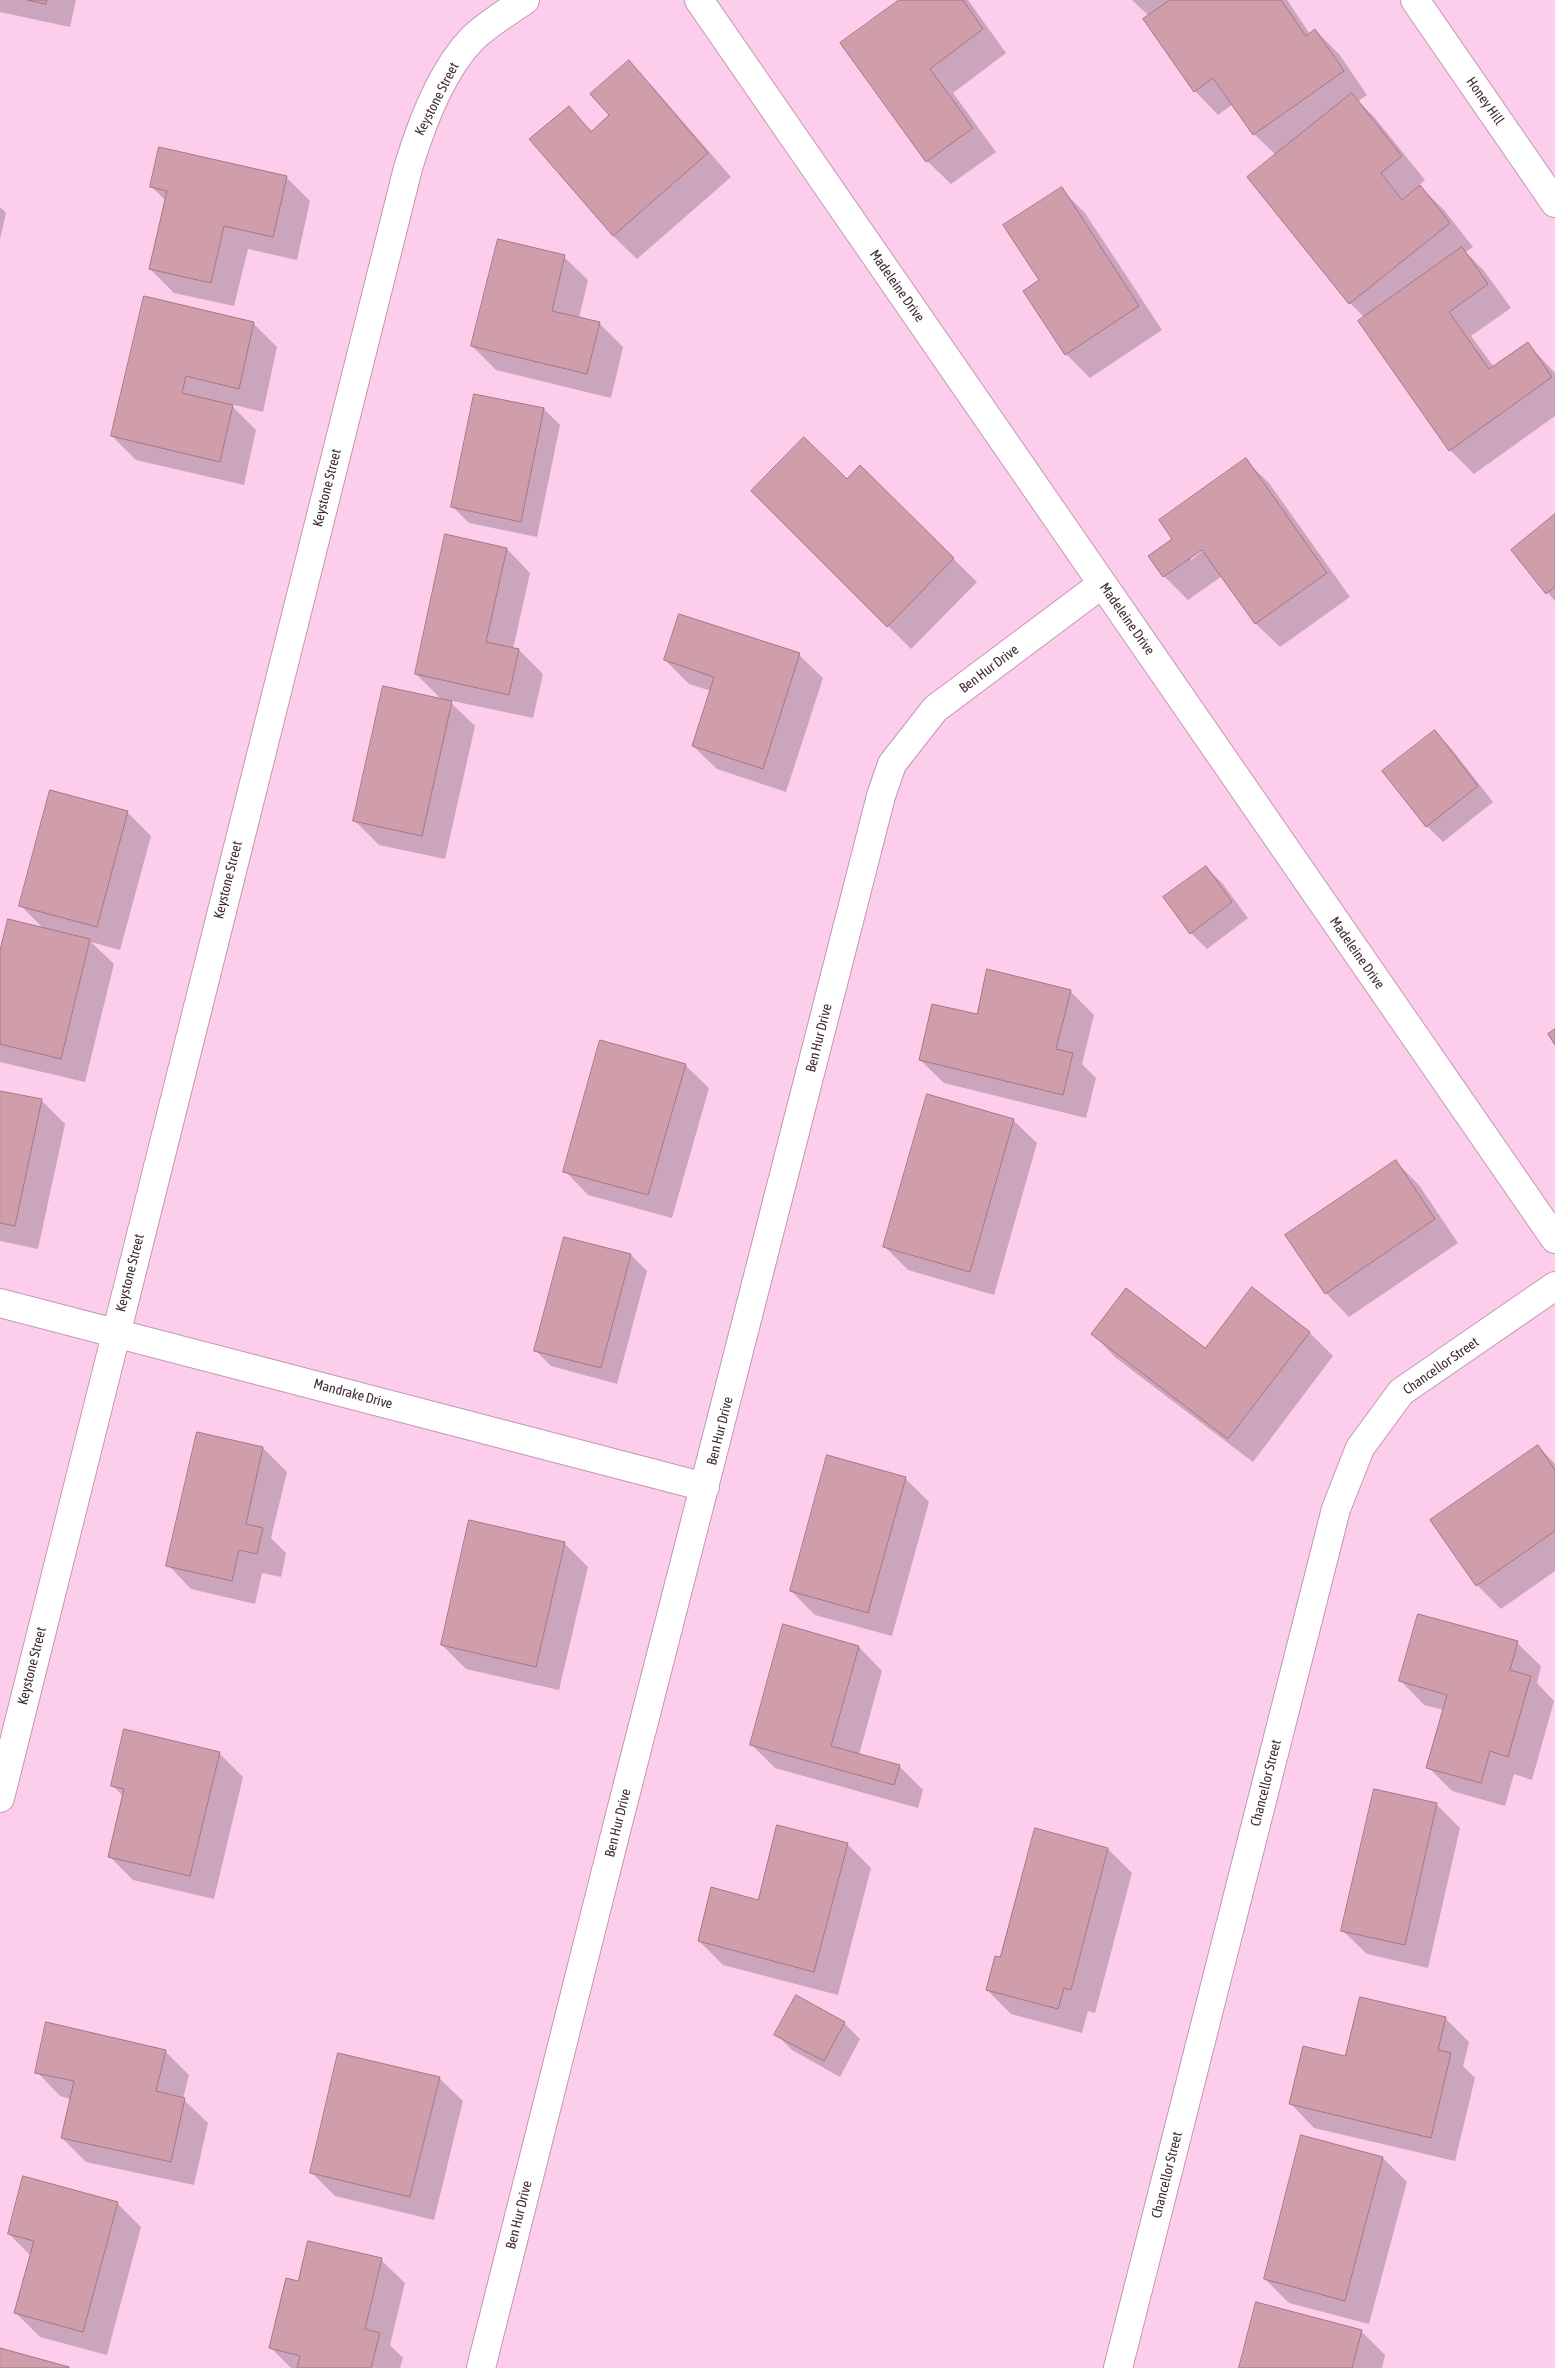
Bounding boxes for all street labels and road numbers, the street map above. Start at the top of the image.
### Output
street label: Keystone Street [411,60,463,138]
street label: Honey Hill [1463,74,1507,128]
street label: Madeleine Drive [866,247,928,325]
street label: Keystone Street [309,447,345,529]
street label: Madeleine Drive [1096,580,1158,658]
street label: Ben Hur Drive [956,641,1022,697]
street label: Keystone Street [210,839,246,921]
street label: Madeleine Drive [1326,914,1388,992]
street label: Ben Hur Drive [802,1002,836,1074]
street label: Keystone Street [112,1232,148,1314]
street label: Chancellor Street [1400,1334,1482,1398]
street label: Mandrake Drive [312,1375,394,1413]
street label: Ben Hur Drive [703,1395,737,1467]
street label: Keystone Street [14,1625,50,1707]
street label: Chancellor Street [1247,1738,1285,1828]
street label: Ben Hur Drive [601,1787,635,1859]
street label: Chancellor Street [1148,2130,1186,2220]
street label: Ben Hur Drive [502,2179,536,2251]

